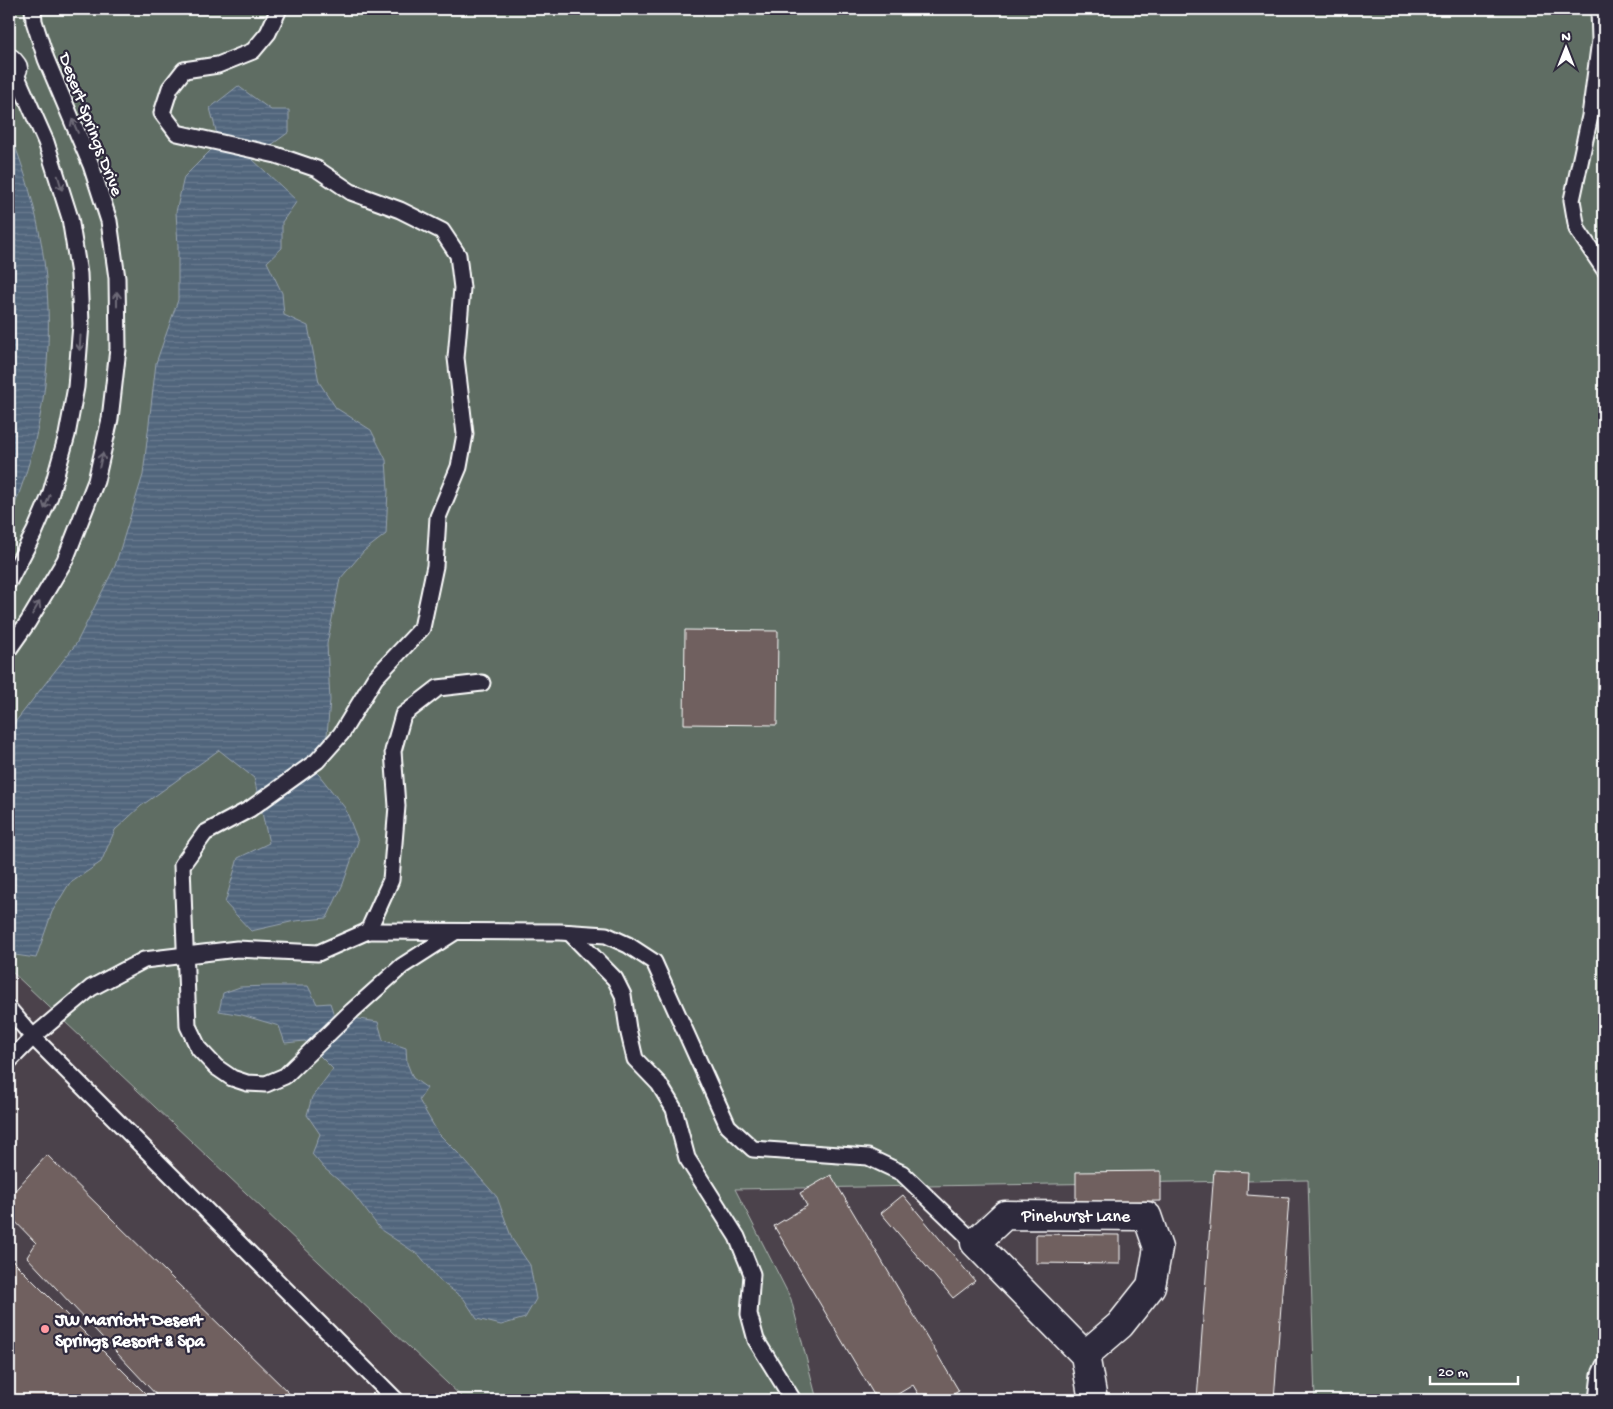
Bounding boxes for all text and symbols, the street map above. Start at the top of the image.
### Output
north arrow [1540,22,1590,72]
text: N [1561,29,1571,46]
street label: Desert Springs Drive [52,50,127,200]
one-way arrow [70,119,79,134]
one-way arrow [56,174,65,190]
one-way arrow [112,291,122,308]
one-way arrow [75,335,84,351]
one-way arrow [97,453,106,469]
one-way arrow [42,494,51,509]
one-way arrow [32,602,42,616]
street label: Pinehurst Lane [1021,1207,1131,1228]
place label: JW Marriott Desert Springs Resort & Spa [54,1311,206,1353]
marker: JW Marriott Desert Springs Resort & Spa [39,1323,51,1335]
scale bar [1430,1354,1518,1386]
text: 20 m [1438,1364,1468,1382]

